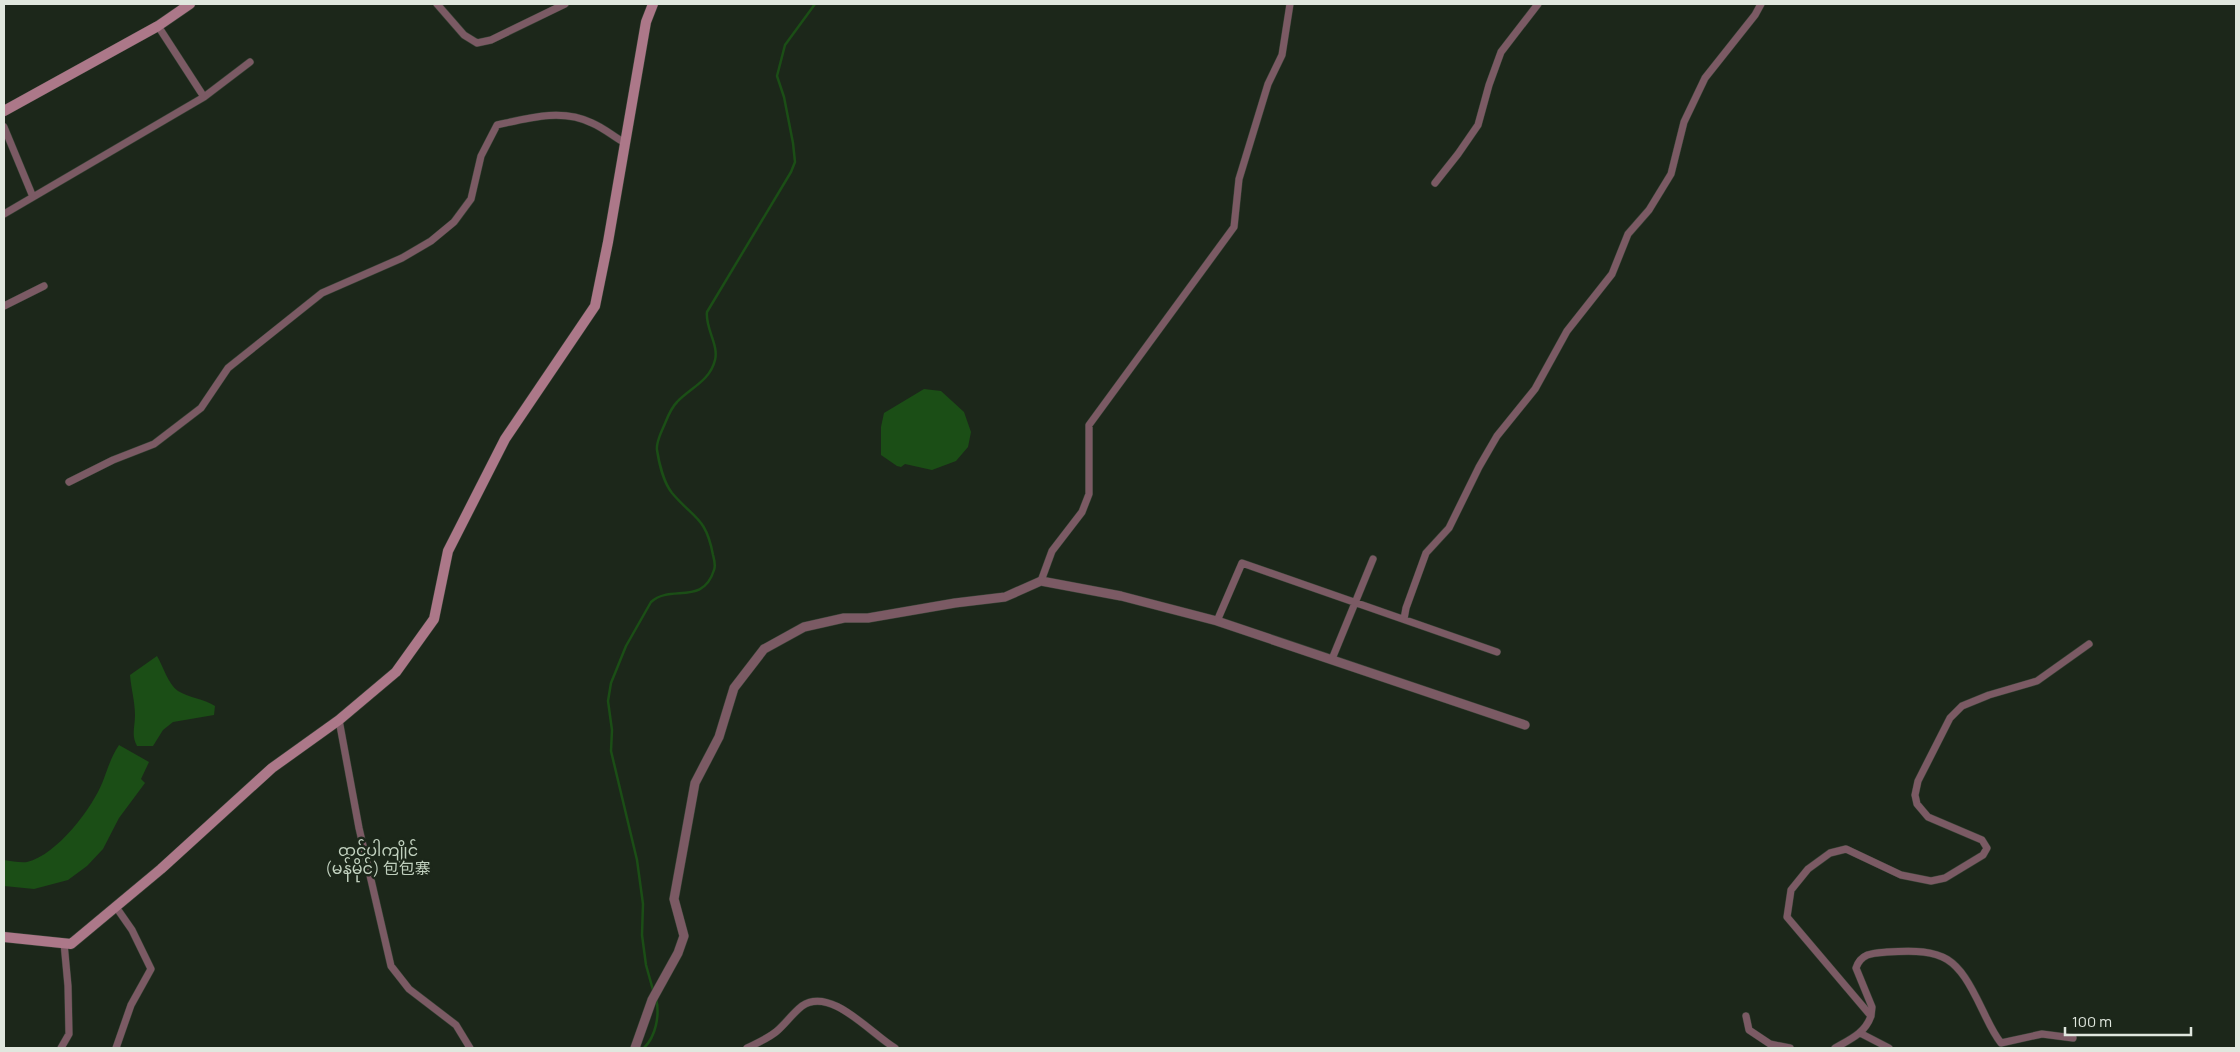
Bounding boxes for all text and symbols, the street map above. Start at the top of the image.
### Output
district label: ထင်ပါကျိုင် (မန်မိုင်) 包包寨 [325,839,431,883]
scale bar [2065,1004,2191,1036]
text: 100 m [2072,1011,2112,1032]

